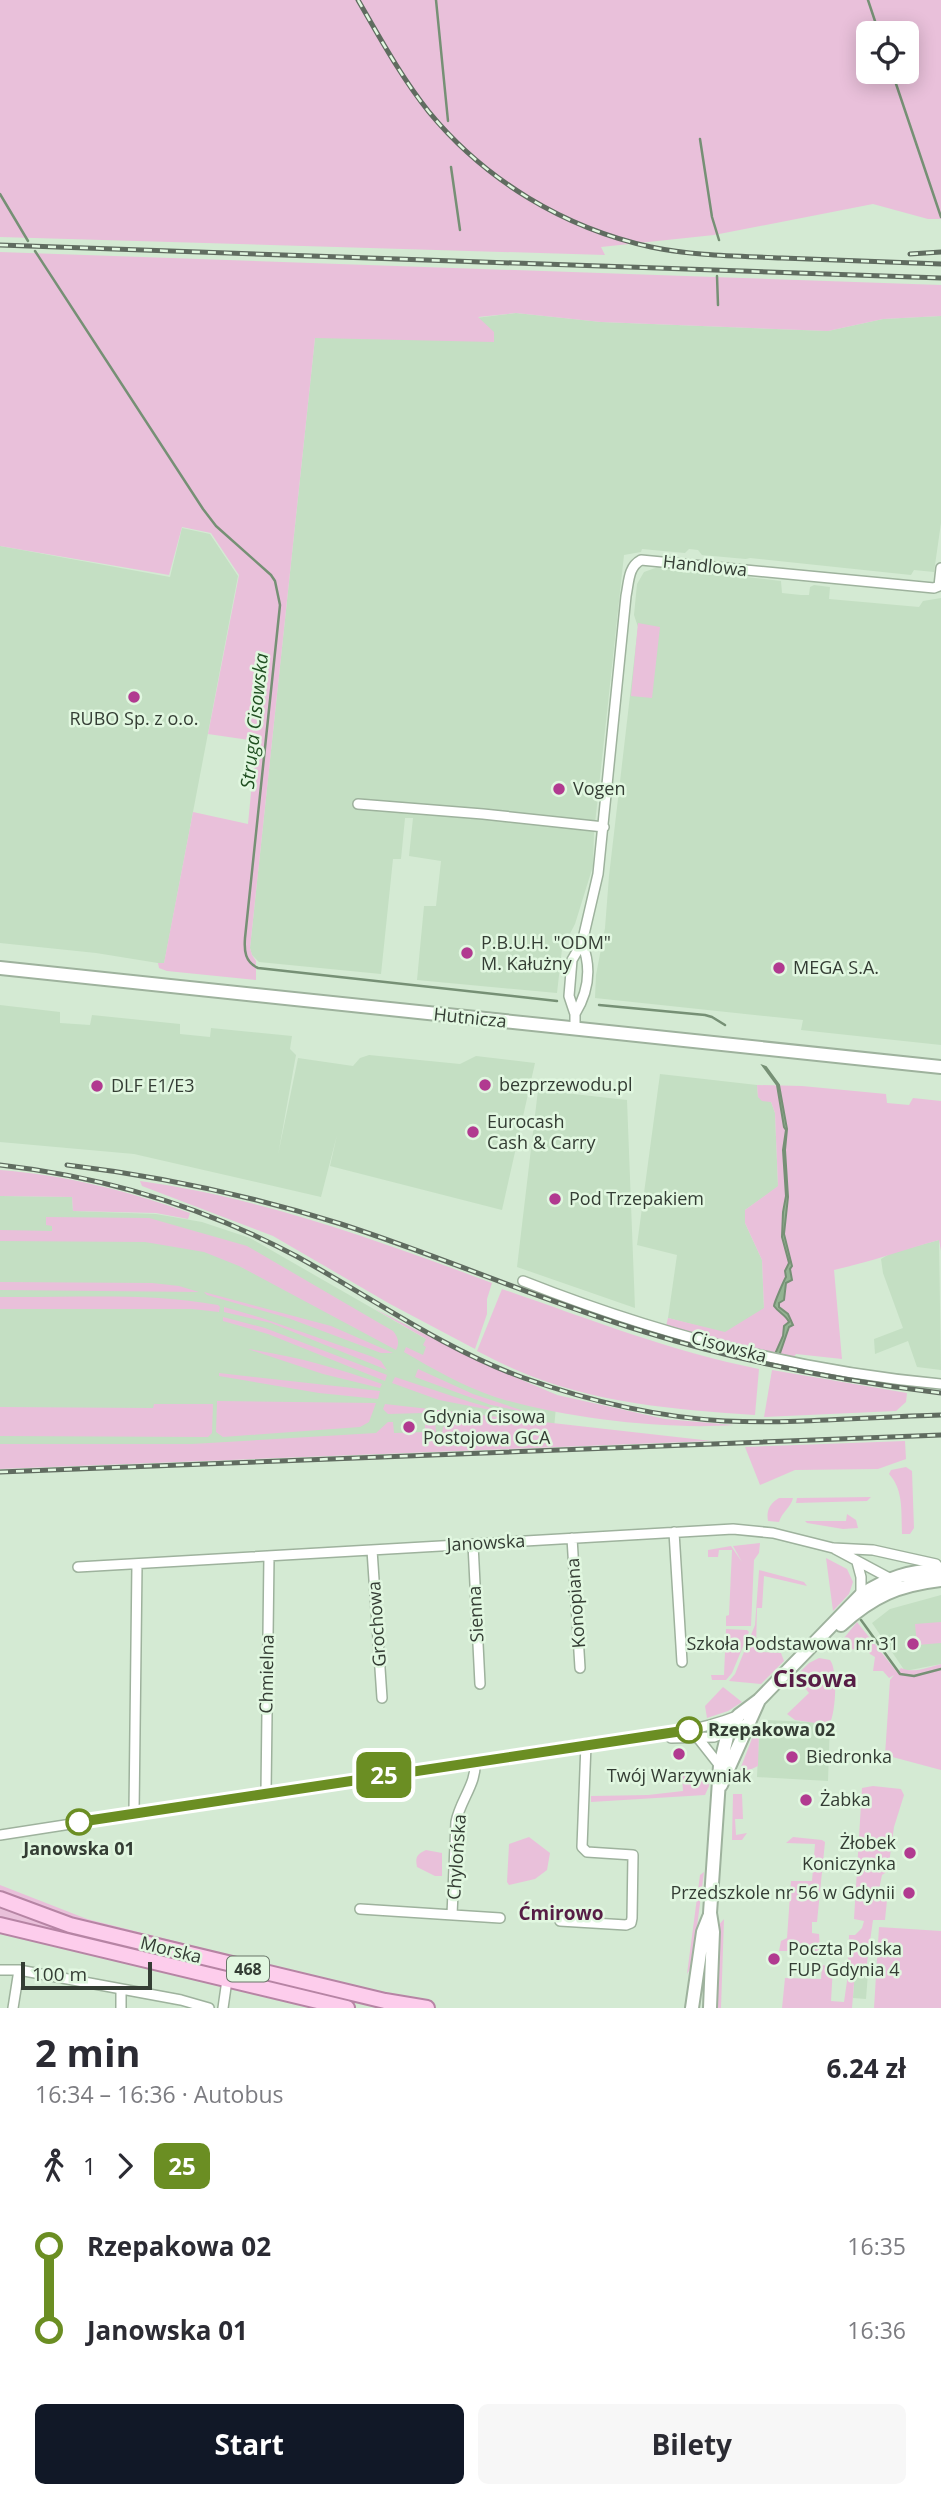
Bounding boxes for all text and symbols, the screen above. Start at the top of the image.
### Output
map controls [856,21,919,84]
button: locate [856,21,919,84]
street label: Handlowa [662,549,748,581]
water label: Struga Cisowska [234,652,274,790]
marker: RUBO Sp. z o.o. [126,689,142,705]
place label: RUBO Sp. z o.o. [69,706,199,730]
place label: Vogen [573,776,625,800]
marker: Vogen [551,781,567,797]
place label: P.B.U.H. "ODM" M. Kałużny [481,930,611,975]
marker: P.B.U.H. "ODM" M. Kałużny [459,945,475,961]
place label: MEGA S.A. [793,955,879,979]
marker: MEGA S.A. [771,960,787,976]
street label: Hutnicza [432,1001,508,1033]
place label: bezprzewodu.pl [499,1072,633,1096]
place label: DLF E1/E3 [111,1073,195,1097]
marker: bezprzewodu.pl [477,1077,493,1093]
marker: DLF E1/E3 [89,1078,105,1094]
place label: Eurocash Cash & Carry [487,1109,596,1154]
marker: Eurocash Cash & Carry [465,1124,481,1140]
place label: Pod Trzepakiem [569,1186,704,1210]
marker: Pod Trzepakiem [547,1191,563,1207]
street label: Cisowska [689,1324,770,1368]
place label: Gdynia Cisowa Postojowa GCA [423,1404,551,1449]
marker: Gdynia Cisowa Postojowa GCA [401,1419,417,1435]
street label: Janowska [444,1528,526,1556]
street label: Konopiana [560,1557,590,1649]
street label: Grochowa [361,1580,391,1668]
street label: Sienna [462,1585,488,1643]
place label: Szkoła Podstawowa nr 31 [686,1631,899,1655]
street label: Chmielna [253,1634,279,1714]
marker: Szkoła Podstawowa nr 31 [905,1636,921,1652]
district label: Cisowa [773,1661,857,1694]
marker: Rzepakowa 02 [676,1717,702,1743]
place label: Rzepakowa 02 [708,1717,835,1741]
place label: Biedronka [806,1744,892,1768]
marker: Twój Warzywniak [671,1746,687,1762]
marker: Biedronka [784,1749,800,1765]
line badge: 25 [352,1752,416,1798]
text: 25 [370,1758,398,1791]
place label: Twój Warzywniak [607,1763,752,1787]
place label: Żabka [820,1787,871,1811]
marker: Żabka [798,1792,814,1808]
marker: Janowska 01 [66,1809,92,1835]
street label: Chylońska [441,1813,471,1901]
place label: Żłobek Koniczynka [802,1830,897,1875]
place label: Janowska 01 [21,1836,135,1860]
marker: Żłobek Koniczynka [902,1845,918,1861]
place label: Przedszkole nr 56 w Gdynii [670,1880,895,1904]
marker: Przedszkole nr 56 w Gdynii [901,1885,917,1901]
district label: Ćmirowo [519,1900,603,1926]
street label: Morska [138,1930,204,1968]
place label: Poczta Polska FUP Gdynia 4 [788,1936,902,1981]
marker: Poczta Polska FUP Gdynia 4 [766,1951,782,1967]
road number: 468 [227,1956,269,1982]
scale bar [21,1959,152,1991]
text: 100 m [32,1961,87,1987]
text: 2 min [35,2026,140,2078]
text: 6.24 zł [827,2050,906,2086]
text: 16:34 – 16:36 · Autobus [35,2078,284,2110]
icon: walk [35,2147,73,2185]
icon: forward [106,2147,144,2185]
text: 25 [168,2149,196,2182]
text: 1 [83,2150,96,2182]
text: Rzepakowa 02 [87,2228,271,2264]
text: 16:35 [847,2230,906,2262]
text: Janowska 01 [87,2312,248,2348]
text: 16:36 [847,2314,906,2346]
button: Start [35,2404,464,2484]
button: Bilety [478,2404,906,2484]

